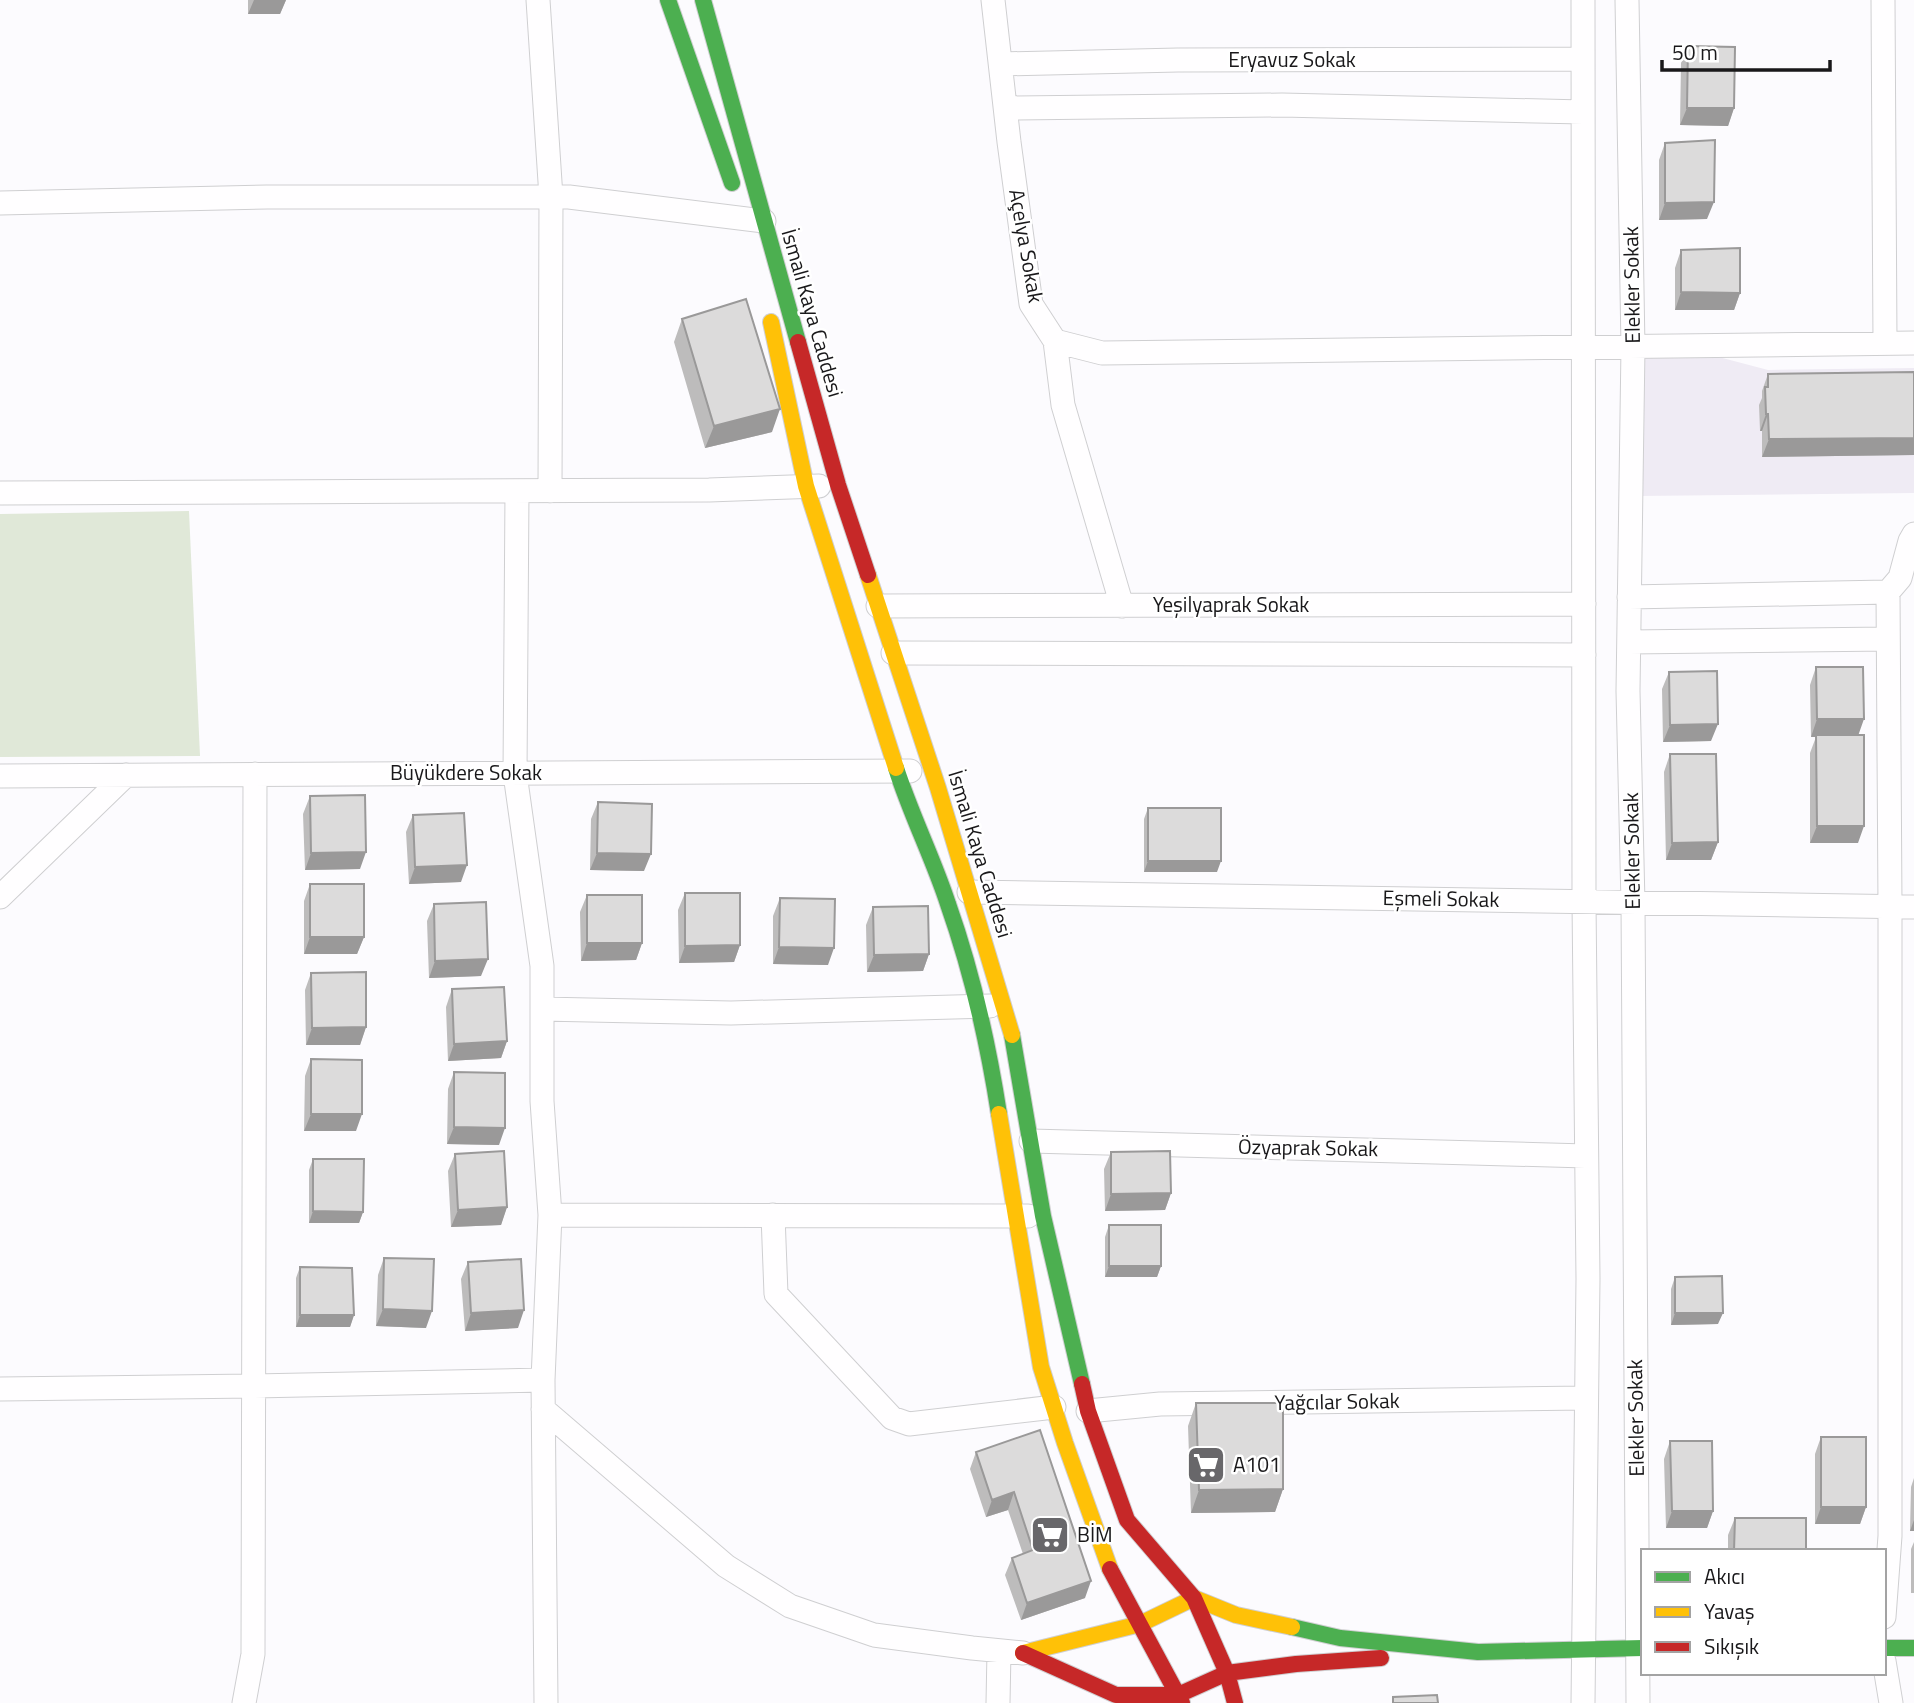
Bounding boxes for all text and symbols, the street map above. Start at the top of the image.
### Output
scale bar [1662,28,1830,72]
text: 50 m [1672,36,1718,68]
street label: Eryavuz Sokak [1228,43,1356,75]
street label: Açelya Sokak [1001,186,1053,305]
street label: İsmali Kaya Caddesi [774,225,852,401]
street label: Elekler Sokak [1614,226,1648,344]
street label: Yeşilyaprak Sokak [1153,588,1309,620]
street label: Büyükdere Sokak [390,756,542,788]
street label: İsmali Kaya Caddesi [940,766,1022,941]
street label: Elekler Sokak [1614,792,1648,910]
street label: Eşmeli Sokak [1382,881,1500,915]
street label: Özyaprak Sokak [1238,1130,1379,1164]
street label: Elekler Sokak [1618,1359,1652,1477]
street label: Yağcılar Sokak [1274,1384,1400,1418]
supermarket icon: A101 [1185,1444,1227,1486]
place label: A101 [1233,1448,1281,1480]
supermarket icon: BİM [1029,1514,1071,1556]
place label: BİM [1077,1518,1113,1550]
legend [1641,1549,1886,1675]
text: Akıcı [1704,1560,1745,1592]
text: Yavaş [1704,1595,1755,1627]
text: Sıkışık [1704,1630,1759,1662]

